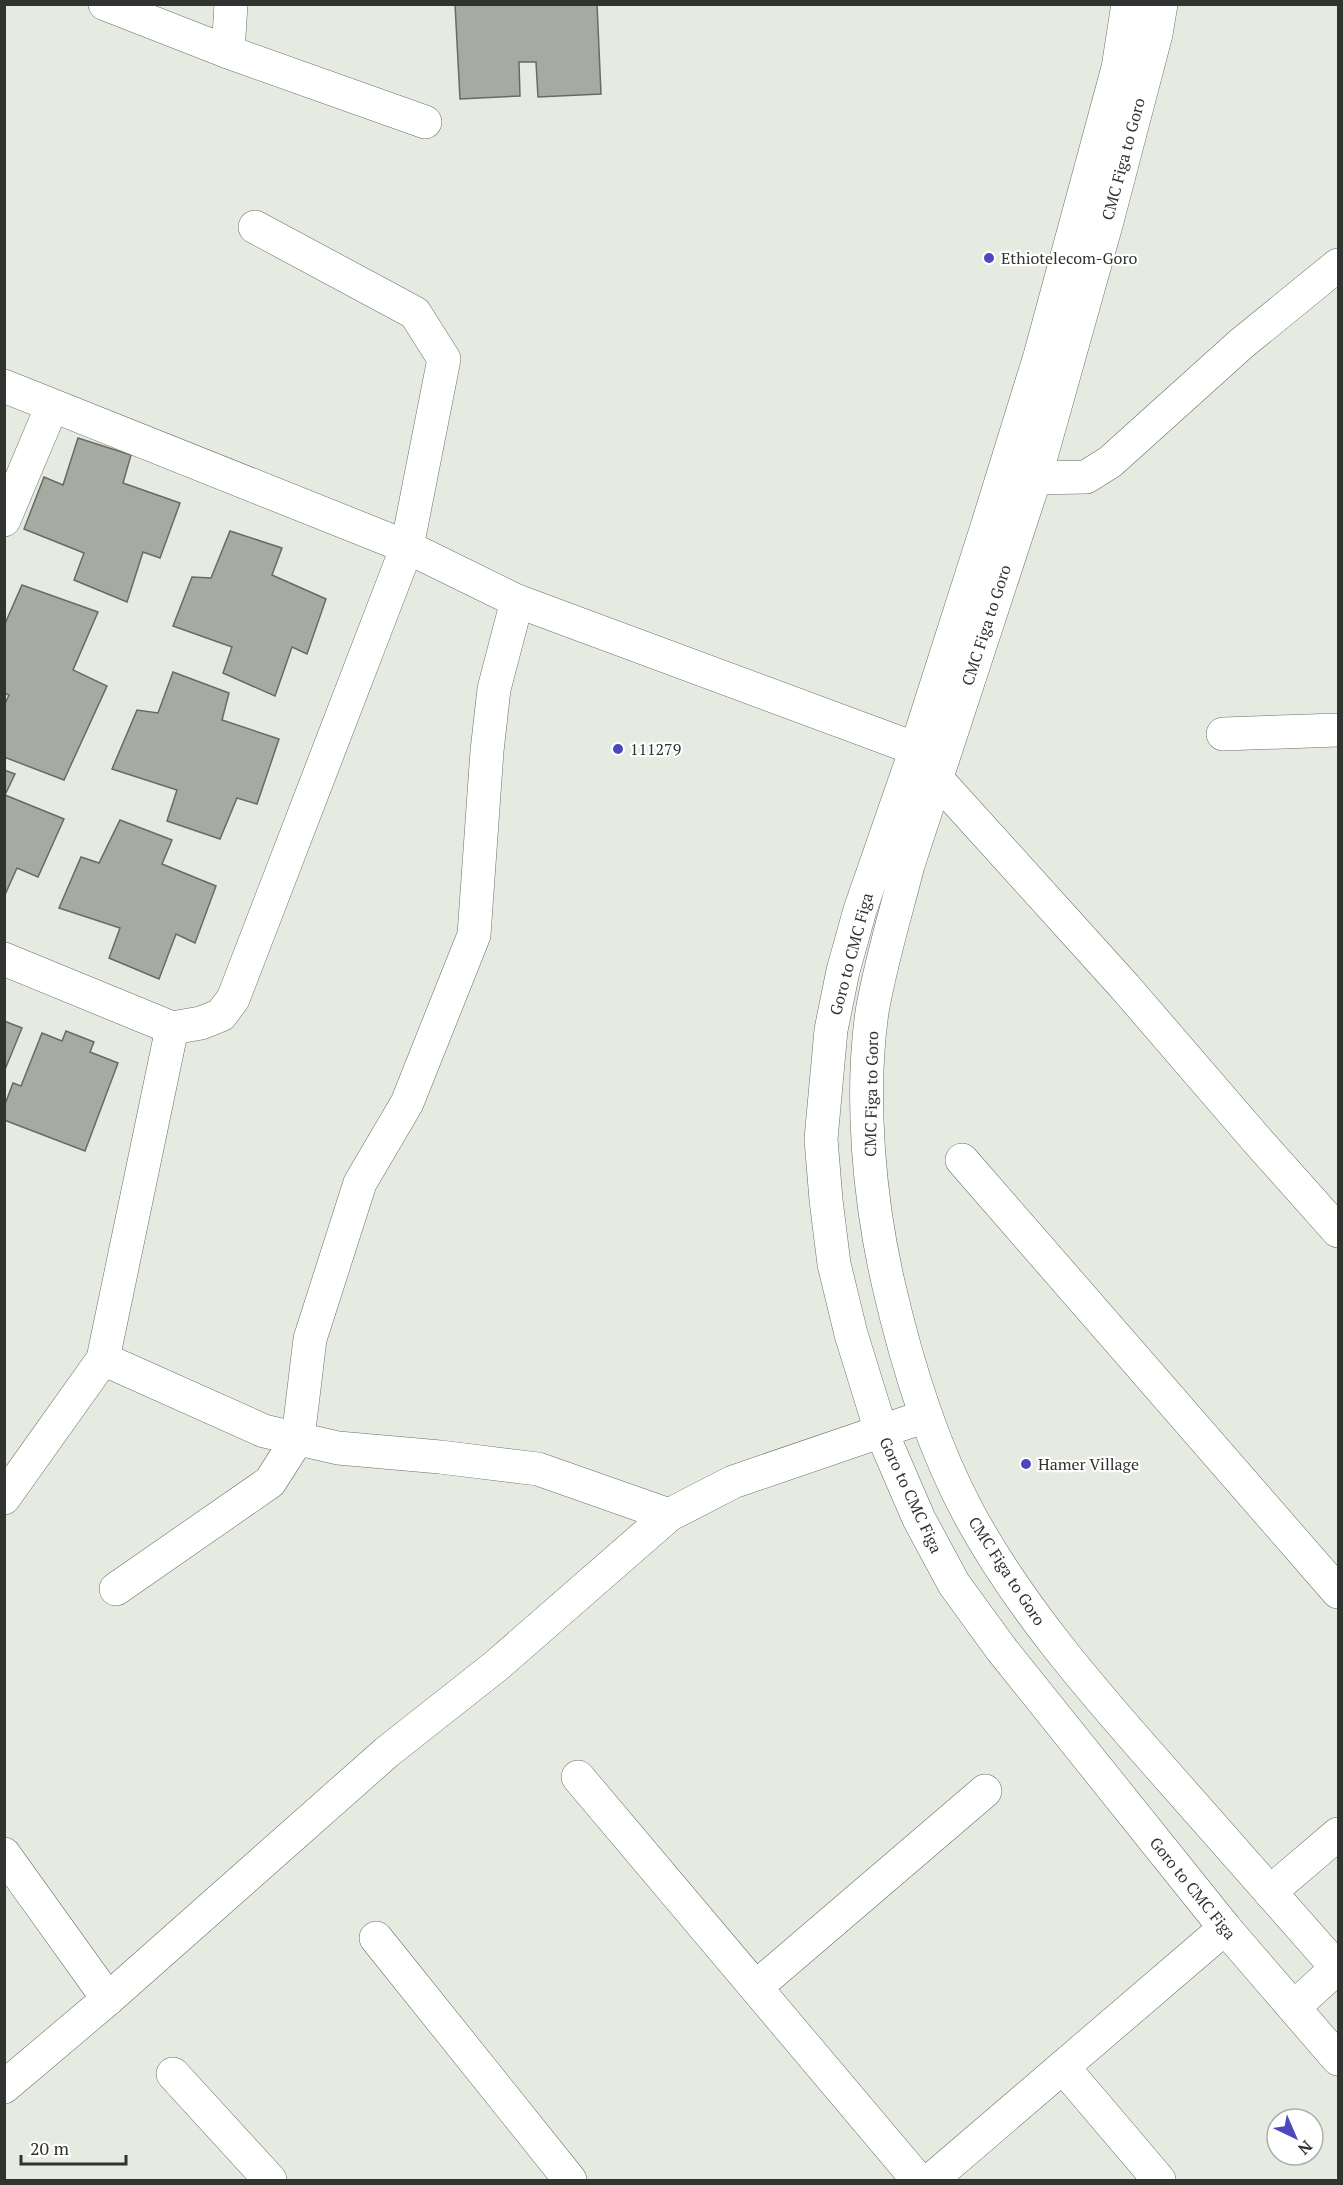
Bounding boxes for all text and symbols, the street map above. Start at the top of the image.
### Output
street label: CMC Figa to Goro [1096,95,1150,223]
place label: Ethiotelecom-Goro [1001,247,1138,269]
marker: Ethiotelecom-Goro [982,251,996,265]
street label: CMC Figa to Goro [956,562,1016,688]
place label: 111279 [630,738,681,760]
marker: 111279 [611,742,625,756]
street label: Goro to CMC Figa [824,890,878,1018]
street label: CMC Figa to Goro [859,1031,883,1157]
street label: Goro to CMC Figa [874,1433,948,1557]
place label: Hamer Village [1038,1453,1139,1475]
marker: Hamer Village [1019,1457,1033,1471]
street label: CMC Figa to Goro [964,1512,1051,1630]
street label: Goro to CMC Figa [1145,1832,1241,1944]
north arrow [1265,2107,1325,2167]
scale bar [21,2128,126,2166]
text: 20 m [30,2136,70,2160]
text: N [1293,2136,1317,2160]

